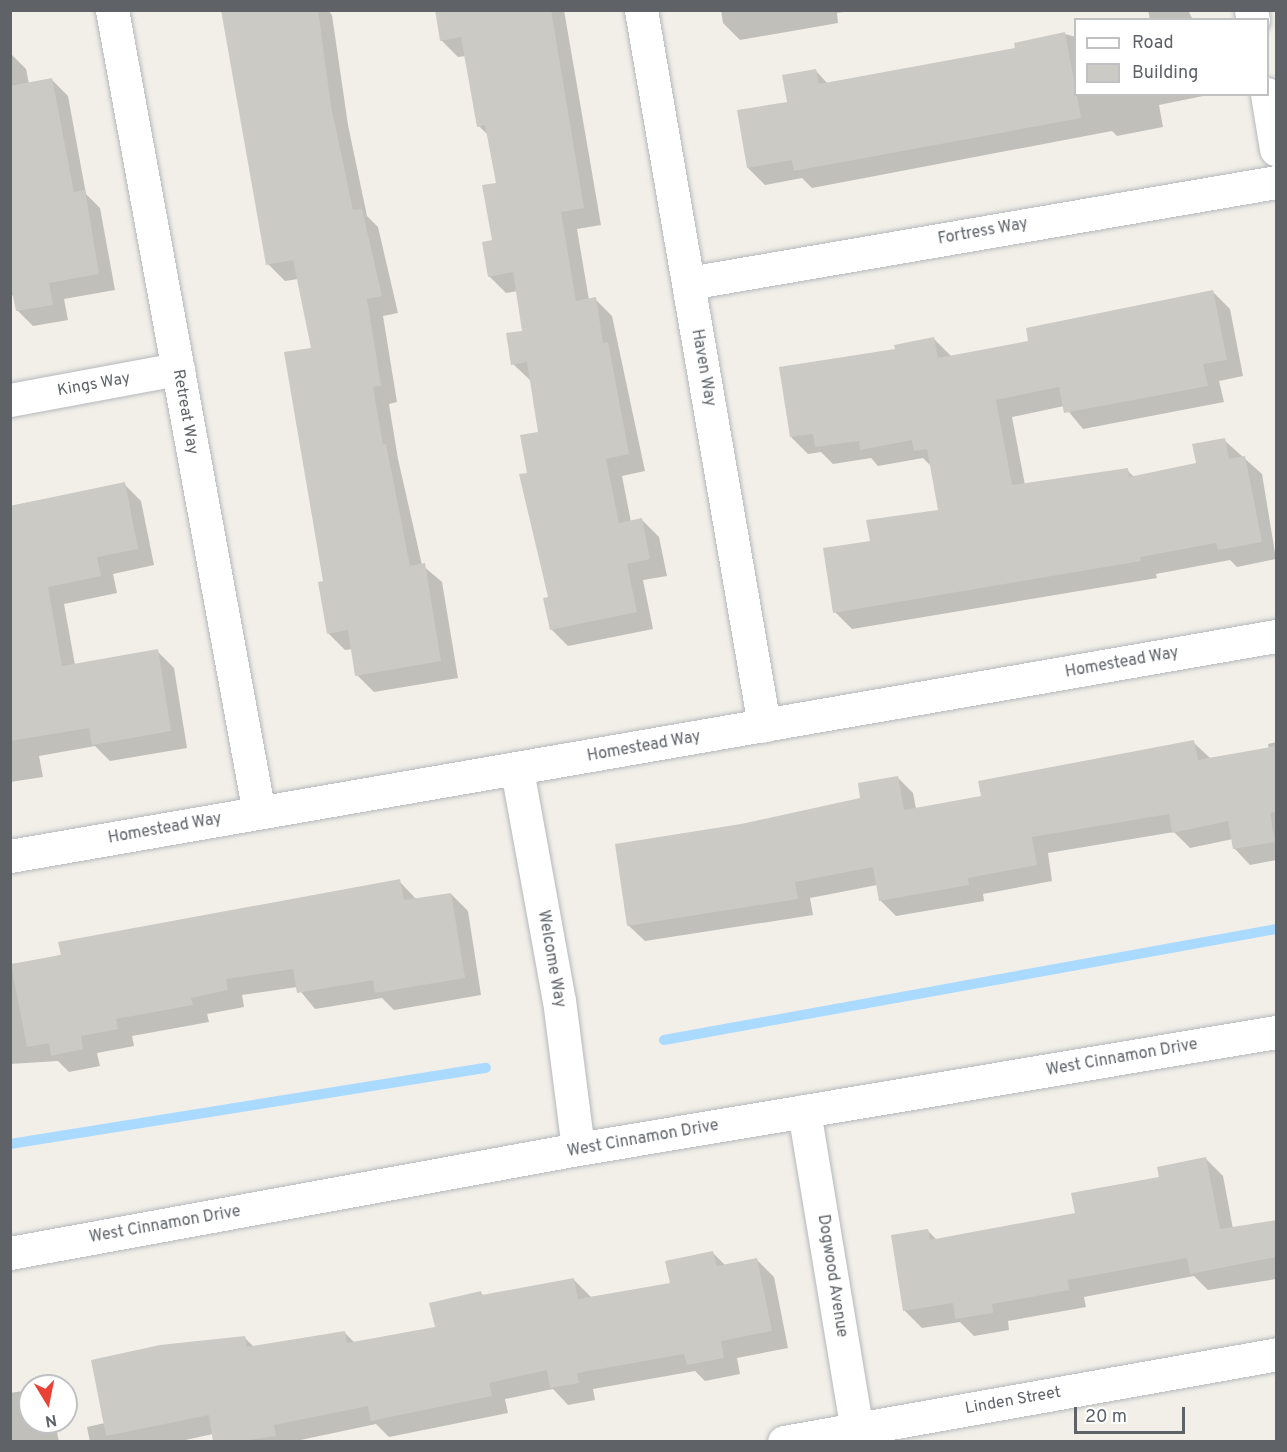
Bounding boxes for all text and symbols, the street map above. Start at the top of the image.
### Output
legend [1074,18,1269,96]
text: Road [1132,32,1174,55]
text: Building [1132,62,1198,85]
street label: Fortress Way [936,215,1030,249]
street label: Haven Way [687,328,719,408]
street label: Retreat Way [168,368,202,456]
street label: Kings Way [56,369,132,401]
street label: Homestead Way [1064,644,1180,682]
street label: Homestead Way [586,728,702,766]
street label: Homestead Way [107,810,223,848]
street label: Welcome Way [533,909,569,1009]
street label: West Cinnamon Drive [1045,1035,1199,1081]
street label: West Cinnamon Drive [566,1116,720,1162]
street label: West Cinnamon Drive [88,1202,242,1248]
street label: Dogwood Avenue [813,1213,851,1339]
north arrow [18,1374,78,1434]
street label: Linden Street [964,1383,1062,1419]
scale bar [1077,1395,1188,1433]
text: 20 m [1085,1406,1127,1429]
text: N [43,1409,58,1431]

